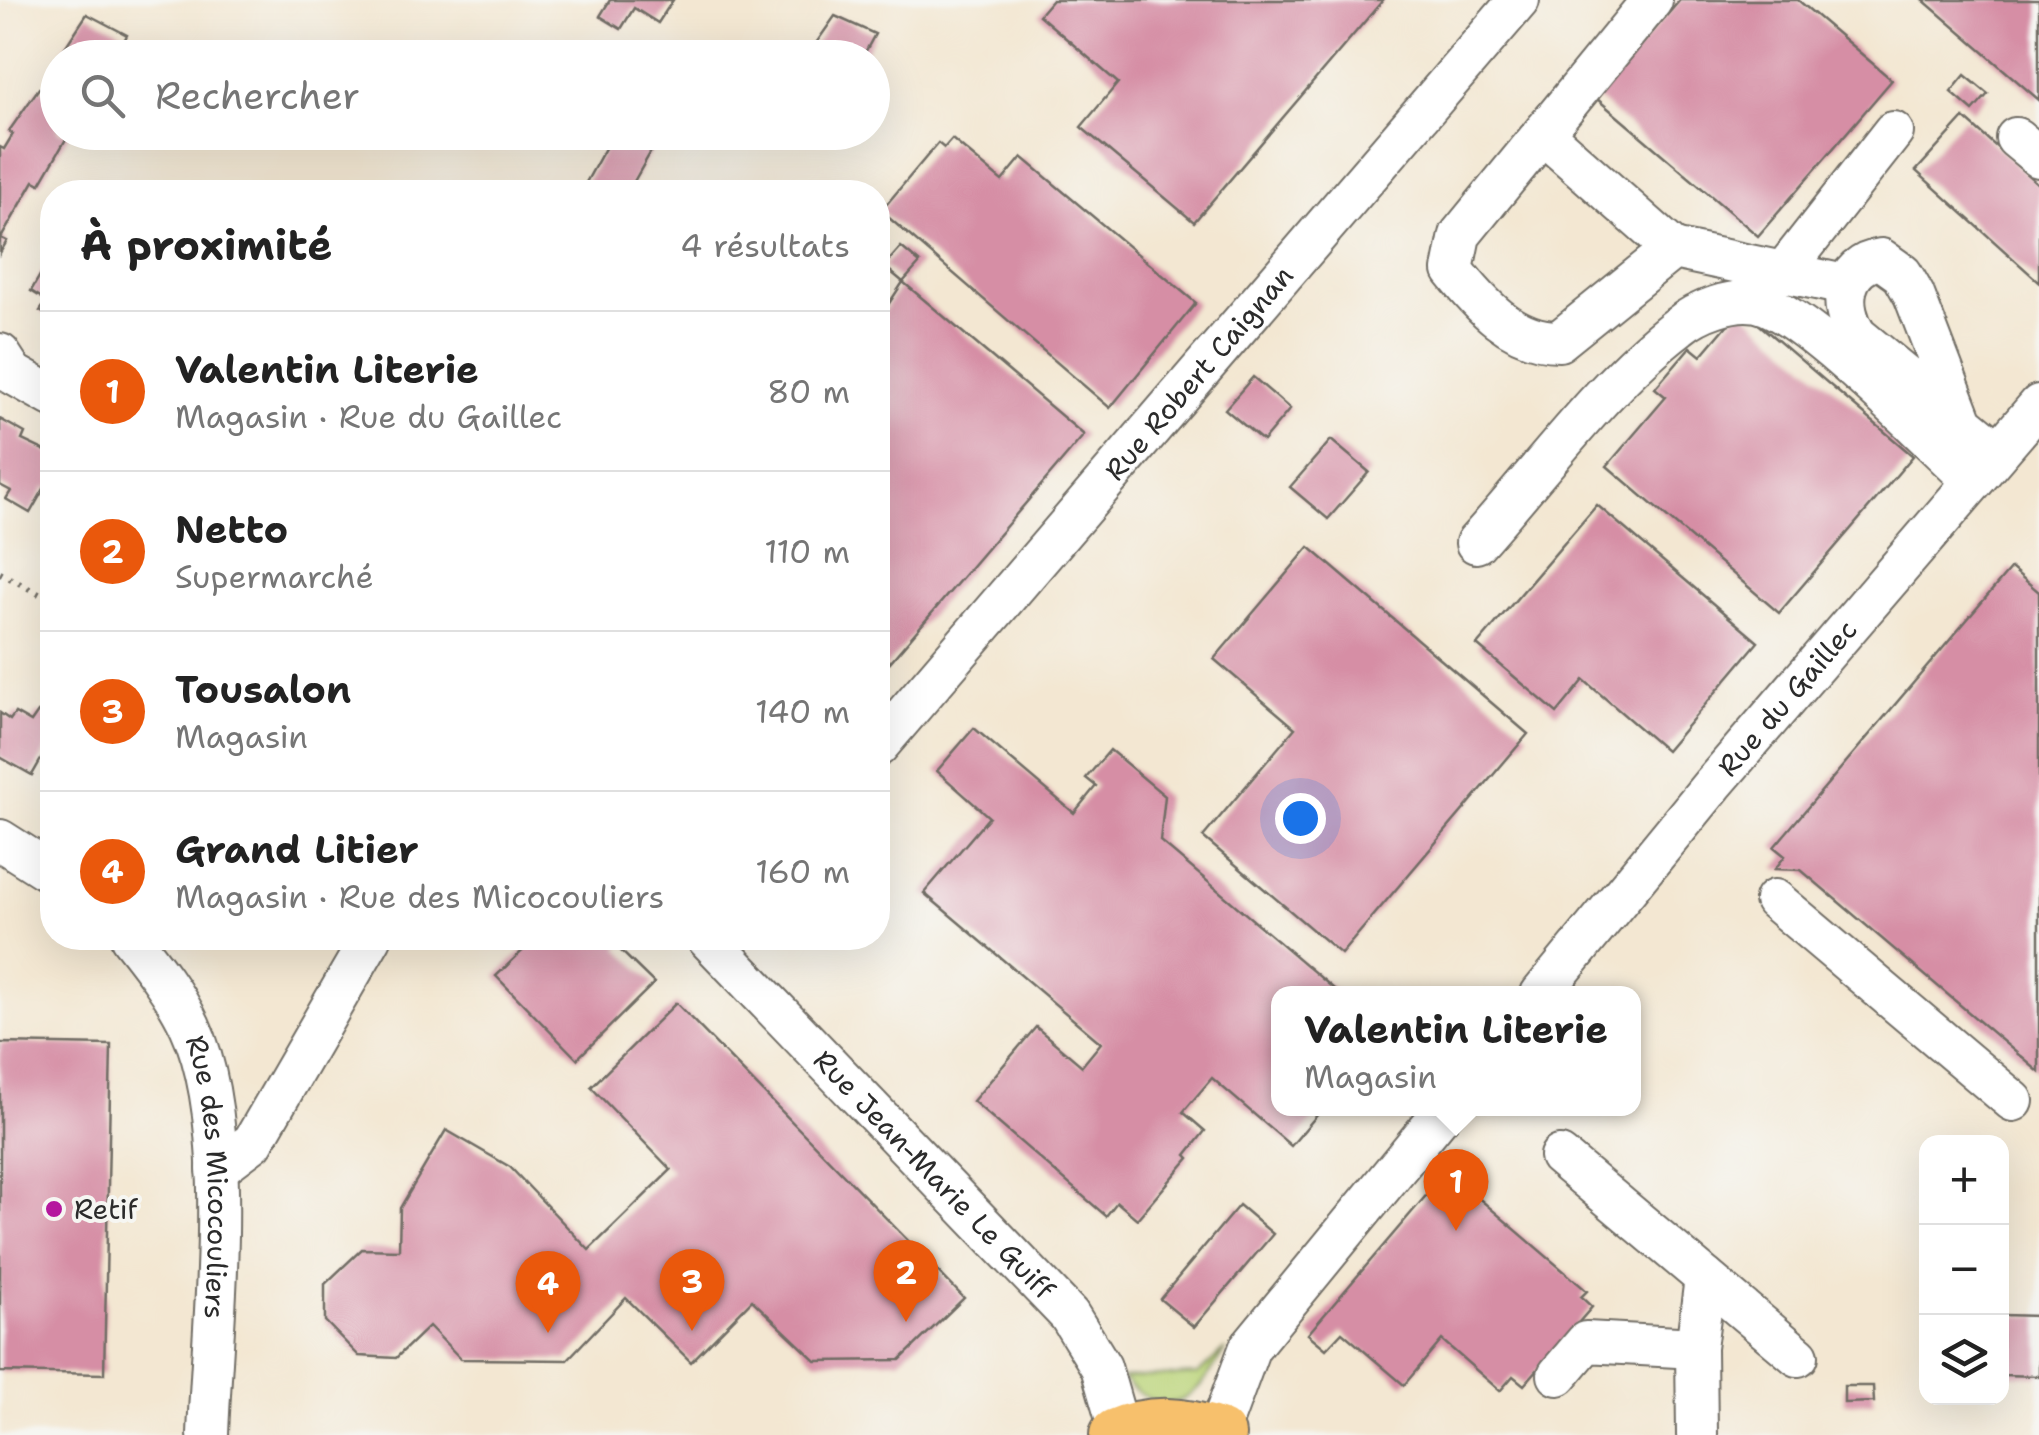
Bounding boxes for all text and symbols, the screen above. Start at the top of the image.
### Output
search box [40,40,890,150]
icon: search [75,68,130,123]
text: Rechercher [155,70,360,121]
text: À proximité [80,217,333,273]
text: 4 résultats [680,224,850,267]
street label: Rue Robert Caignan [1096,257,1302,488]
text: Valentin Literie [175,344,479,395]
text: 1 [105,370,120,413]
text: 80 m [767,370,850,413]
text: Magasin · Rue du Gaillec [175,395,562,438]
text: Netto [175,504,288,555]
text: 2 [101,530,124,573]
text: 110 m [764,530,850,573]
text: Supermarché [175,555,374,598]
street label: Rue du Gaillec [1709,611,1865,784]
text: Tousalon [175,664,351,715]
text: 3 [101,690,124,733]
text: 140 m [755,690,850,733]
text: Magasin [175,715,308,758]
your location [1275,793,1326,844]
text: Grand Litier [175,824,419,875]
text: 4 [101,850,124,893]
text: 160 m [755,850,850,893]
text: Magasin · Rue des Micocouliers [175,875,664,918]
popup [1271,986,1641,1116]
text: Valentin Literie [1304,1004,1608,1055]
street label: Rue des Micocouliers [177,1030,237,1320]
street label: Rue Jean-Marie Le Guiff [805,1042,1064,1309]
text: Magasin [1304,1055,1437,1098]
map controls [1919,1135,2009,1405]
button: + [1919,1135,2009,1225]
pin: 1 [1424,1148,1488,1231]
place label: Retif [74,1190,138,1228]
marker: Retif [43,1198,65,1220]
button: − [1919,1225,2009,1315]
pin: 2 [874,1240,938,1322]
pin: 3 [660,1248,724,1331]
pin: 4 [516,1250,580,1333]
button: layers [1919,1315,2009,1405]

